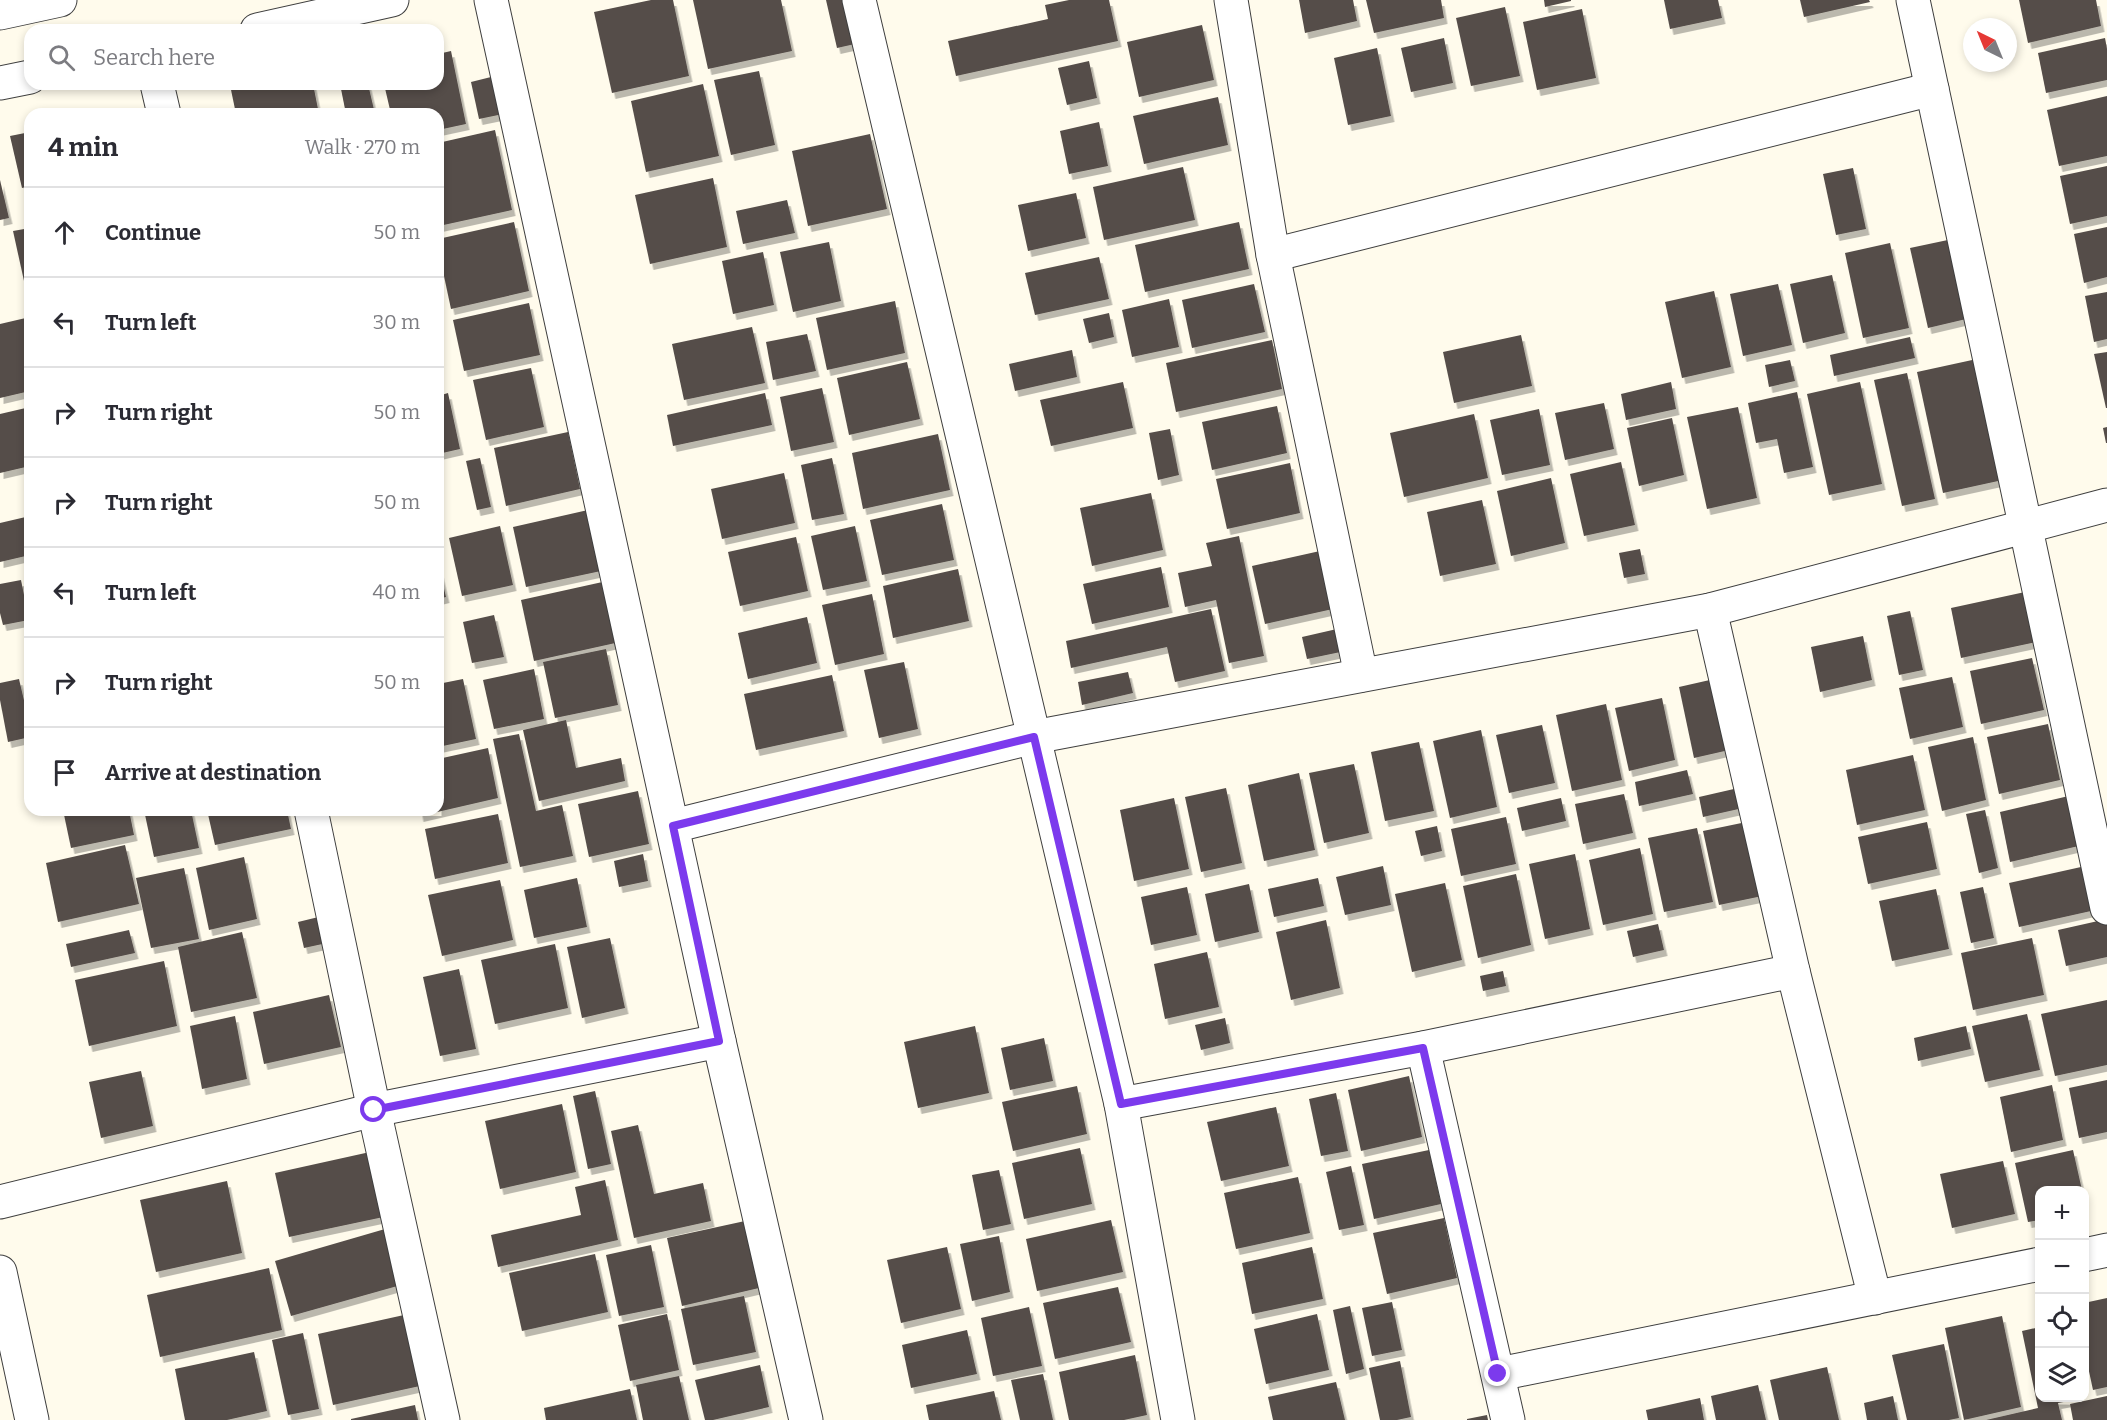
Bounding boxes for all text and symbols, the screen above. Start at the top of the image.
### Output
north arrow [1963,18,2017,72]
search box [24,24,444,90]
icon: search [45,41,78,74]
text: Search here [93,44,215,71]
text: 4 min [48,132,118,163]
text: Walk · 270 m [305,135,420,159]
icon: ahead [48,216,81,249]
text: Continue [105,219,201,246]
text: 50 m [373,220,420,244]
icon: left [48,306,81,339]
text: Turn left [105,309,197,336]
text: 30 m [373,310,420,334]
icon: right [48,396,81,429]
text: Turn right [105,399,213,426]
text: 50 m [373,400,420,424]
icon: right [48,486,81,519]
text: Turn right [105,489,213,516]
text: 50 m [373,490,420,514]
icon: left [48,576,81,609]
text: Turn left [105,579,197,606]
text: 40 m [372,580,420,604]
icon: right [48,666,81,699]
text: Turn right [105,669,213,696]
text: 50 m [373,670,420,694]
icon: arrive [48,756,81,789]
text: Arrive at destination [105,759,321,786]
route start [360,1096,386,1122]
map controls [2035,1186,2089,1402]
button: + [2035,1186,2089,1240]
button: − [2035,1240,2089,1294]
button: locate [2035,1294,2089,1348]
button: layers [2035,1348,2089,1402]
route end [1484,1360,1510,1386]

